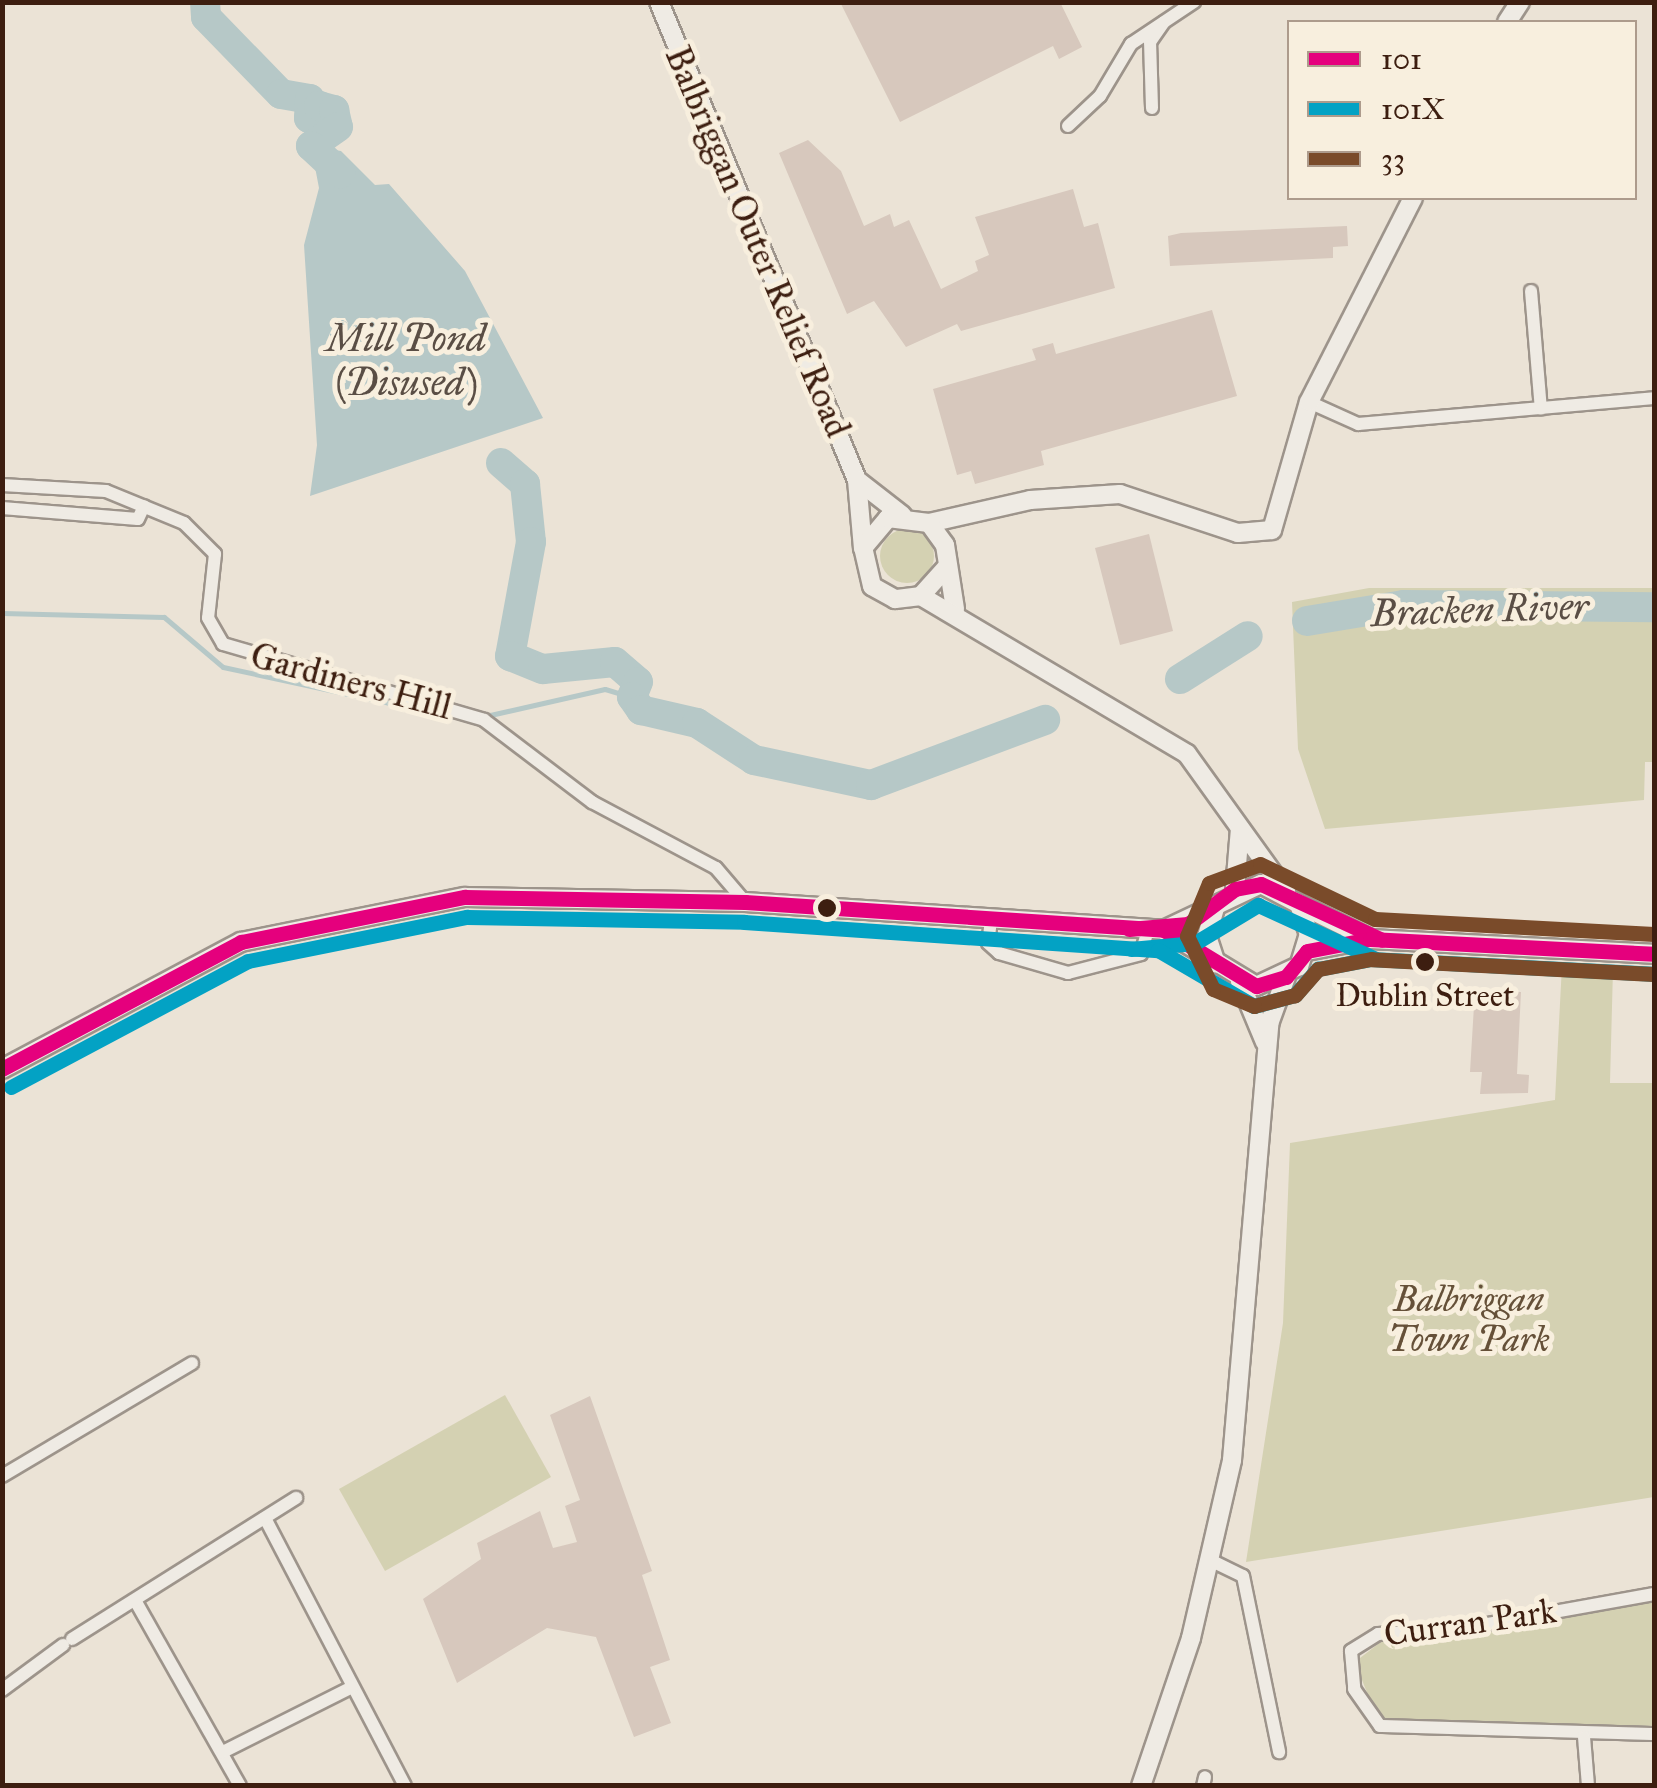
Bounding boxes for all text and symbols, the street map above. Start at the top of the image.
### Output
legend [1287,20,1637,200]
street label: Balbriggan Outer Relief Road [656,40,858,444]
text: 101 [1381,41,1422,77]
text: 101X [1381,91,1445,127]
text: 33 [1381,141,1405,177]
water label: Mill Pond (Disused) [326,316,486,406]
water label: Bracken River [1370,583,1590,637]
street label: Gardiners Hill [246,635,456,729]
unlabelled marker [817,898,837,918]
marker: Dublin Street [1415,952,1435,972]
place label: Dublin Street [1336,977,1514,1015]
park label: Balbriggan Town Park [1388,1279,1550,1361]
street label: Curran Park [1381,1590,1559,1656]

